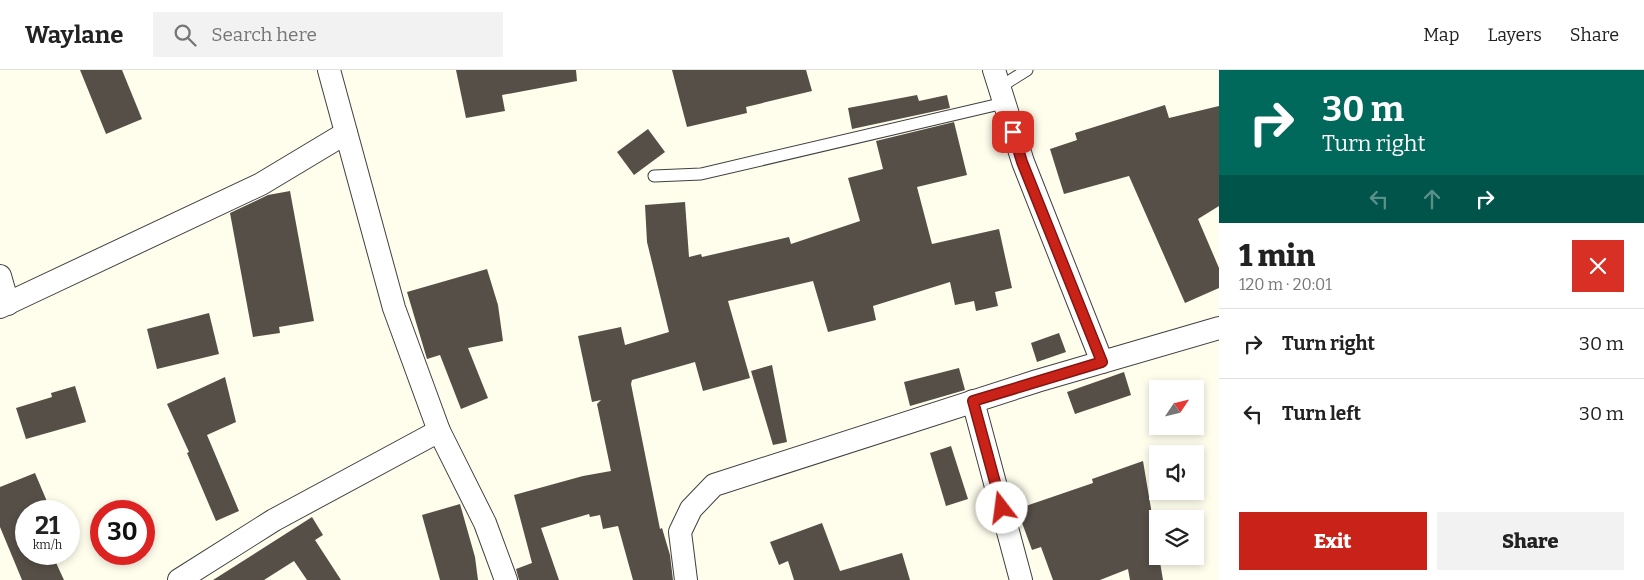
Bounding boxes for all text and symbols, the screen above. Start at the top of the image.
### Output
search box [153,12,503,57]
text: Waylane [25,21,123,49]
icon: search [171,21,199,49]
text: Search here [211,23,317,46]
text: Map [1423,24,1459,46]
text: Layers [1487,24,1542,46]
text: Share [1570,24,1619,46]
text: 30 m [1322,88,1404,130]
icon: right [1239,90,1304,155]
pin [992,111,1034,153]
icon: arrive [999,118,1027,146]
text: Turn right [1322,130,1425,157]
icon: left [1365,185,1393,213]
icon: ahead [1418,185,1446,213]
icon: right [1471,185,1499,213]
text: 1 min [1239,238,1315,274]
button: close [1572,240,1624,292]
text: 120 m · 20:01 [1239,275,1332,294]
icon: right [1239,330,1267,358]
text: Turn right [1282,332,1375,355]
text: 30 m [1579,332,1624,355]
north arrow [1149,380,1204,435]
map controls [1149,380,1204,565]
icon: left [1239,400,1267,428]
text: Turn left [1282,402,1361,425]
text: 30 m [1579,402,1624,425]
button: sound [1149,445,1204,500]
position arrow [975,481,1027,533]
speed limit sign: 30 [90,500,155,565]
button: layers [1149,510,1204,565]
text: 21 [35,511,60,541]
button: Exit [1239,512,1427,570]
button: Share [1437,512,1624,570]
text: km/h [33,538,62,552]

